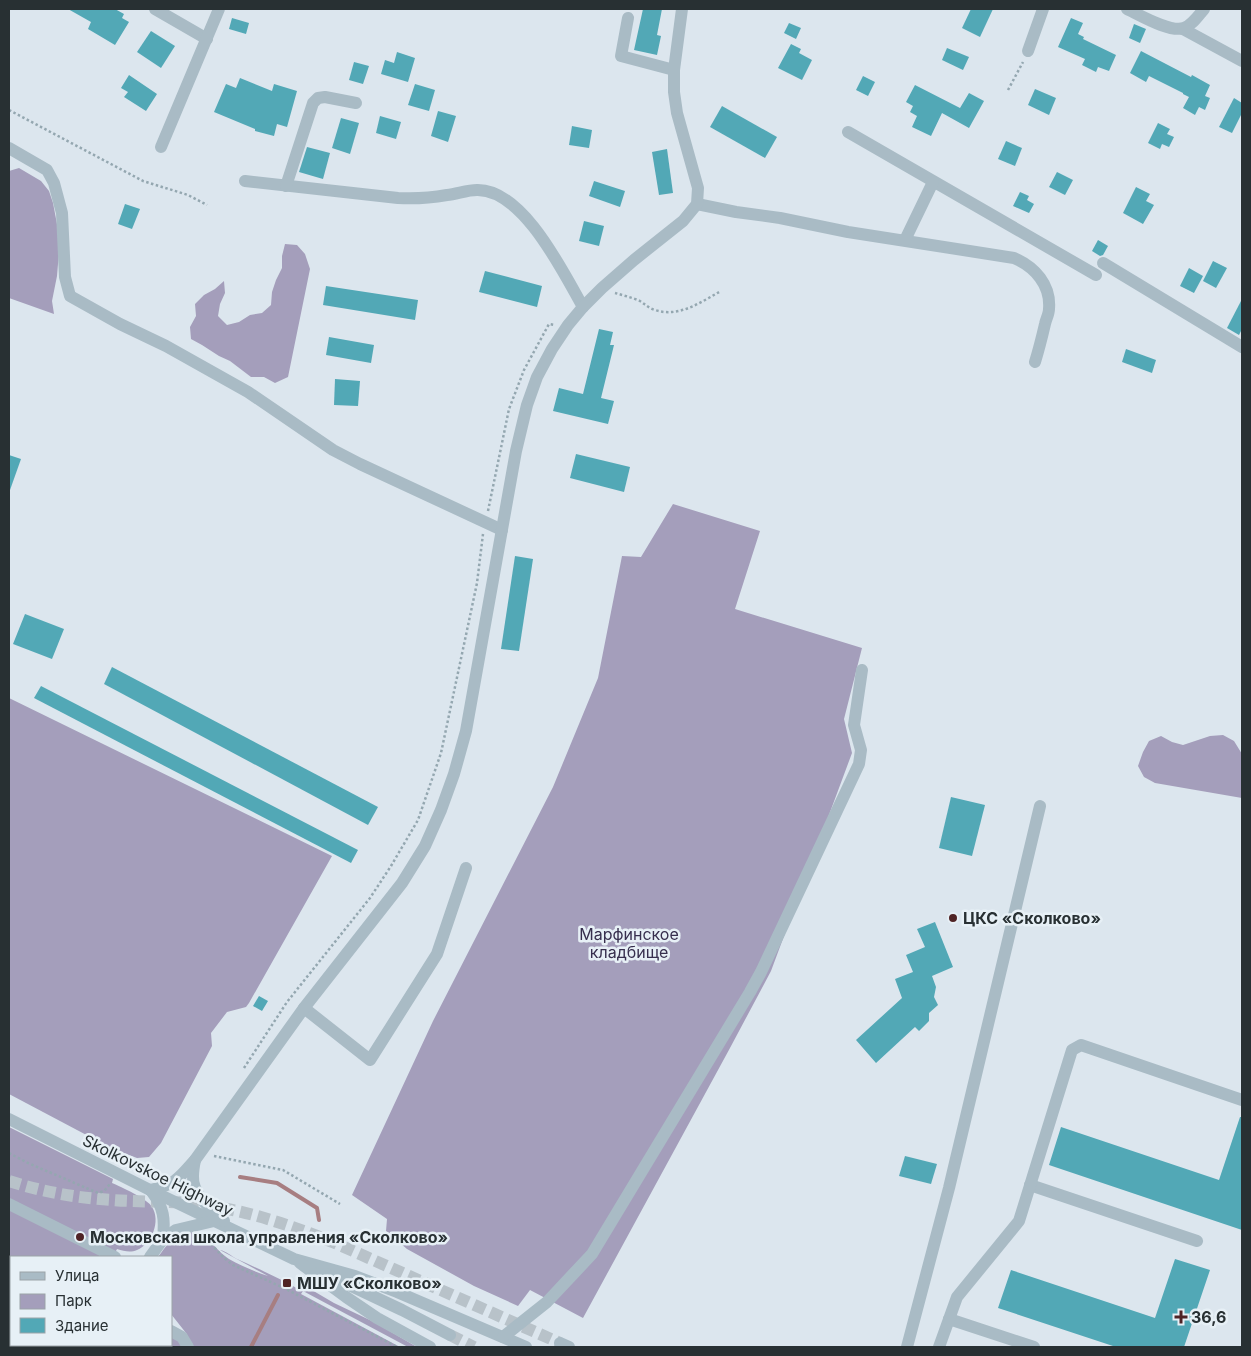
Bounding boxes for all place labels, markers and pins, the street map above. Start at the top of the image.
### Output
place label: ЦКС «Сколково» [963,908,1101,928]
marker: ЦКС «Сколково» [947,912,959,924]
place label: Московская школа управления «Сколково» [90,1227,448,1247]
marker: Московская школа управления «Сколково» [74,1231,86,1243]
place label: МШУ «Сколково» [297,1273,442,1293]
marker: МШУ «Сколково» [281,1277,293,1289]
place label: 36,6 [1191,1307,1227,1327]
marker: 36,6 [1175,1311,1187,1323]

